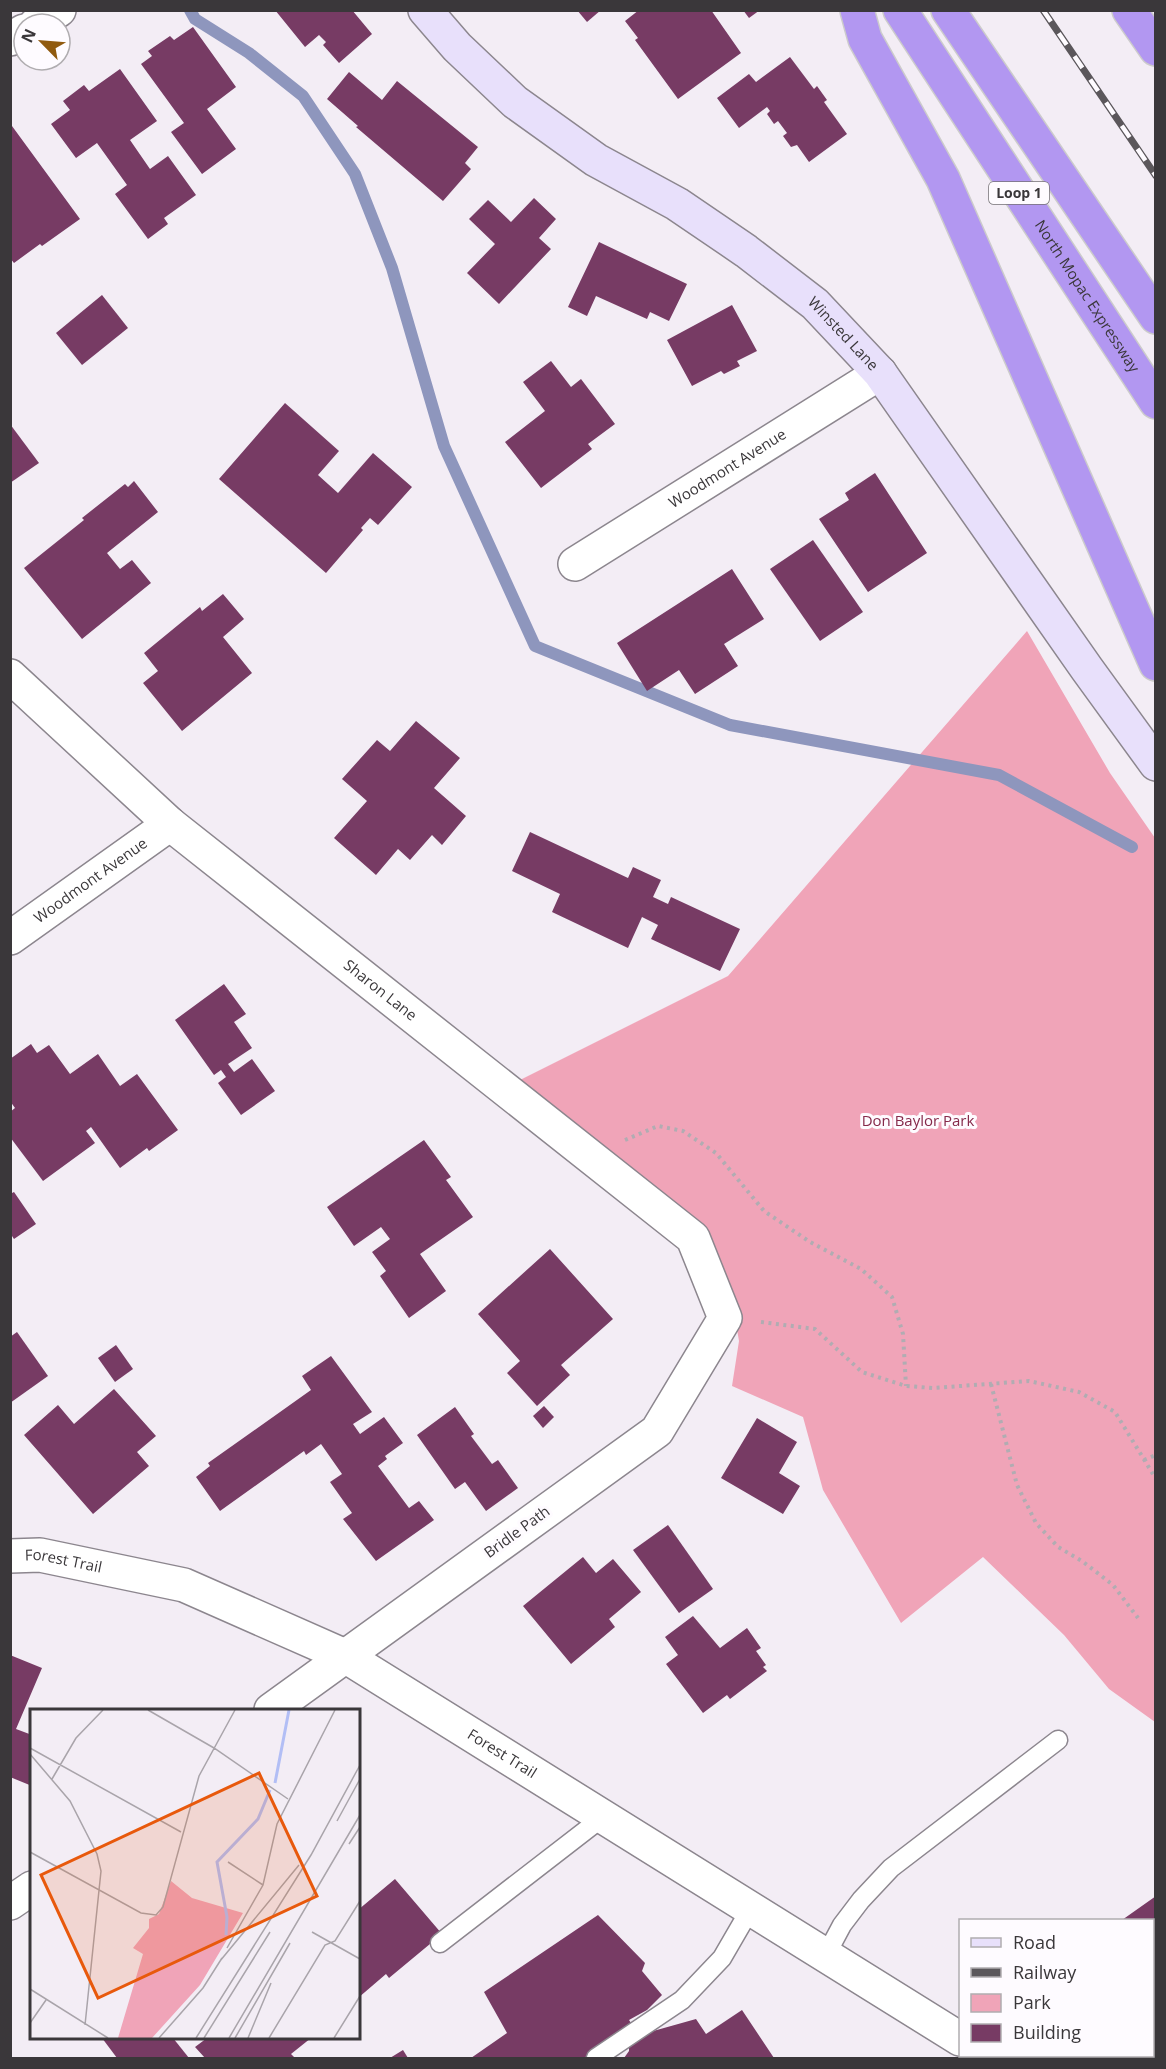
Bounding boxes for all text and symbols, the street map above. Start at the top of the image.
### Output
north arrow [12,12,72,72]
text: N [16,25,41,46]
road number: Loop 1 [989,182,1049,204]
street label: North Mopac Expressway [1031,216,1145,376]
street label: Winsted Lane [804,292,884,374]
street label: Woodmont Avenue [665,423,789,512]
street label: Woodmont Avenue [29,832,151,927]
street label: Sharon Lane [340,954,421,1025]
park label: Don Baylor Park [862,1110,974,1130]
street label: Bridle Path [479,1501,553,1562]
street label: Forest Trail [25,1544,104,1577]
inset map [30,1709,360,2039]
street label: Forest Trail [464,1724,541,1782]
legend [959,1919,1154,2057]
text: Road [1013,1930,1056,1954]
text: Railway [1013,1960,1077,1984]
text: Park [1013,1990,1051,2014]
text: Building [1013,2020,1081,2044]

